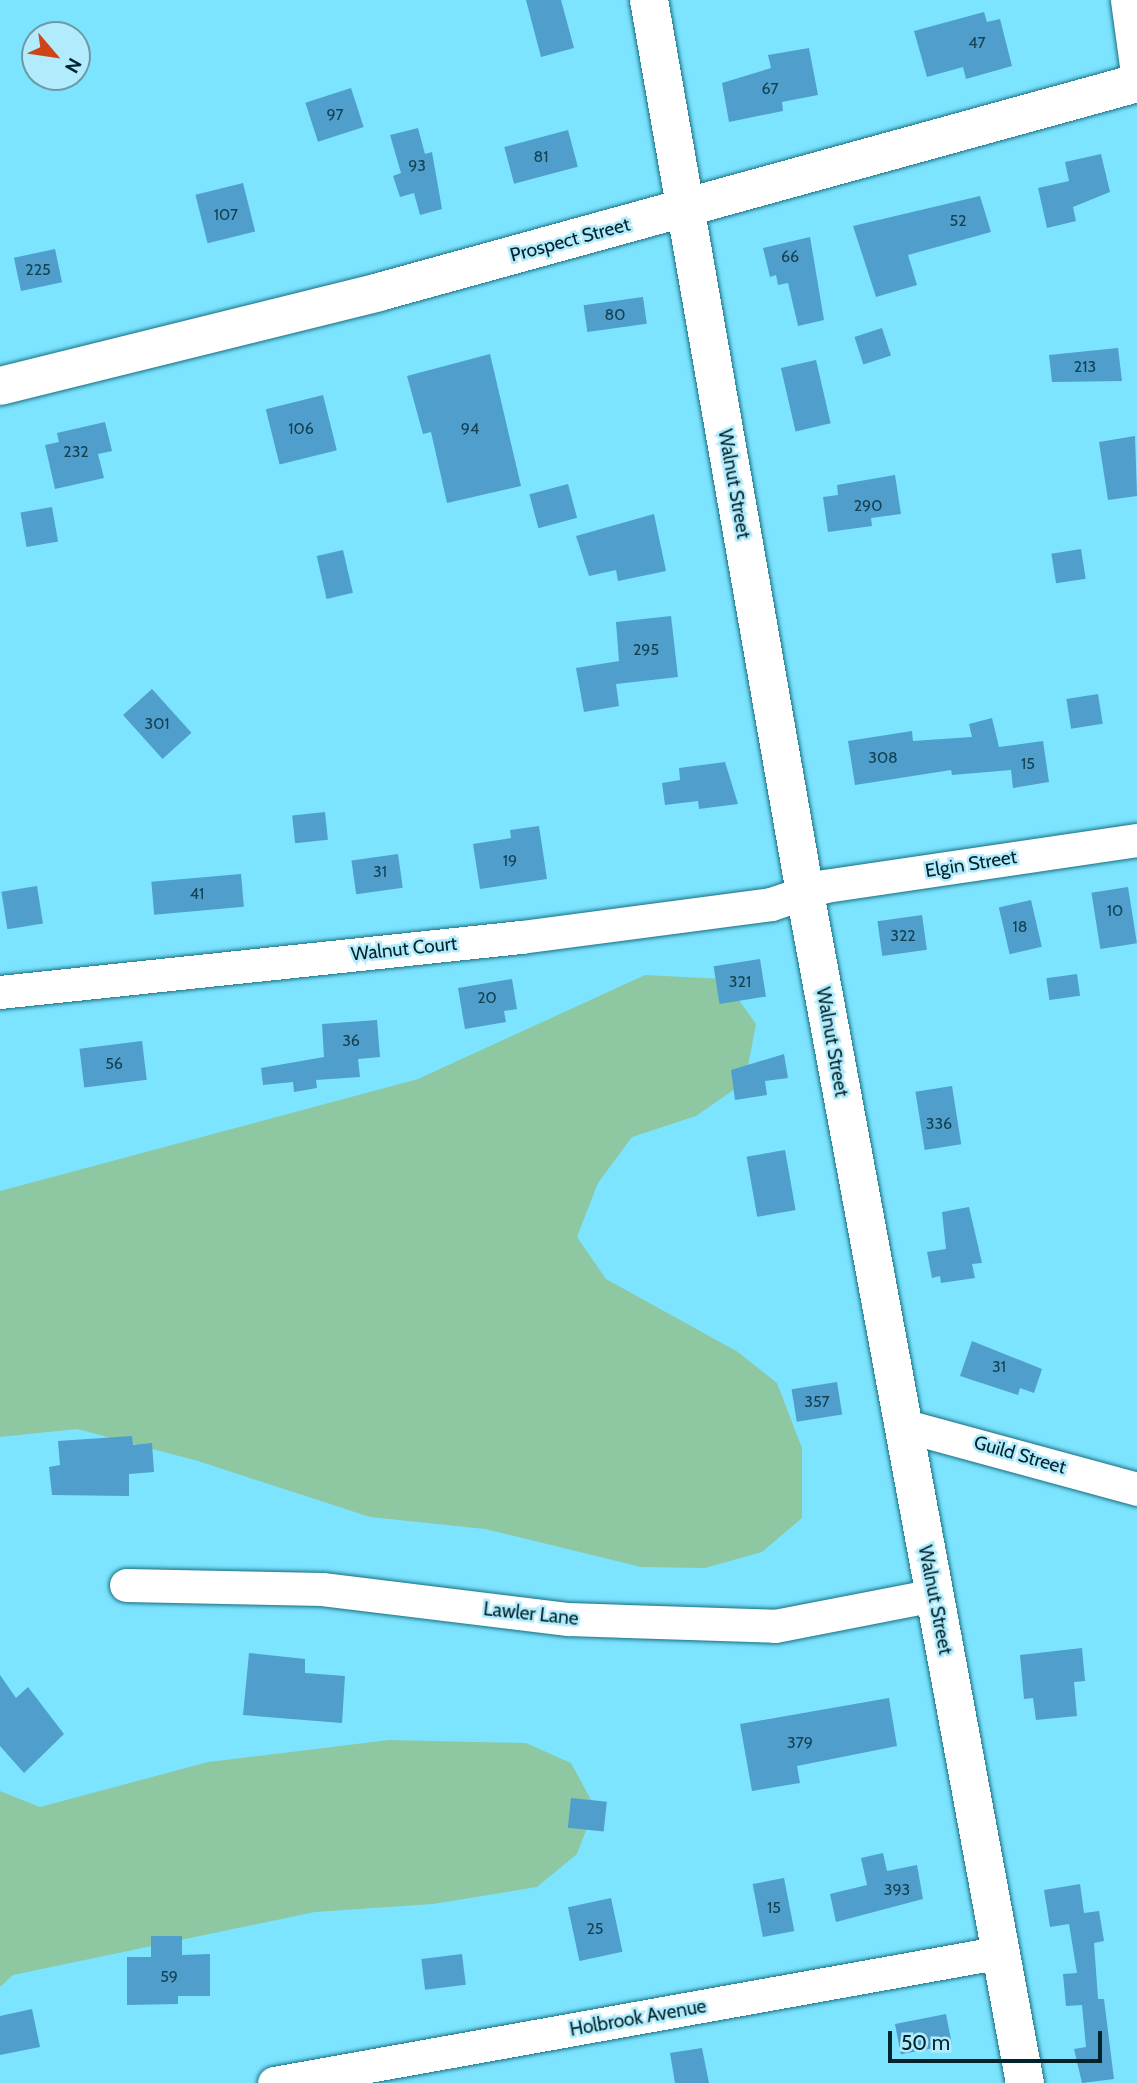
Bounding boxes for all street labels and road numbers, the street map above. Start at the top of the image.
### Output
street label: Prospect Street [508,213,632,267]
street label: Walnut Street [713,427,755,541]
street label: Elgin Street [923,845,1019,883]
street label: Walnut Court [350,932,458,966]
street label: Walnut Street [811,985,853,1099]
street label: Guild Street [971,1431,1069,1479]
street label: Walnut Street [913,1543,957,1657]
street label: Lawler Lane [482,1598,580,1630]
street label: Holbrook Avenue [568,1995,708,2041]

